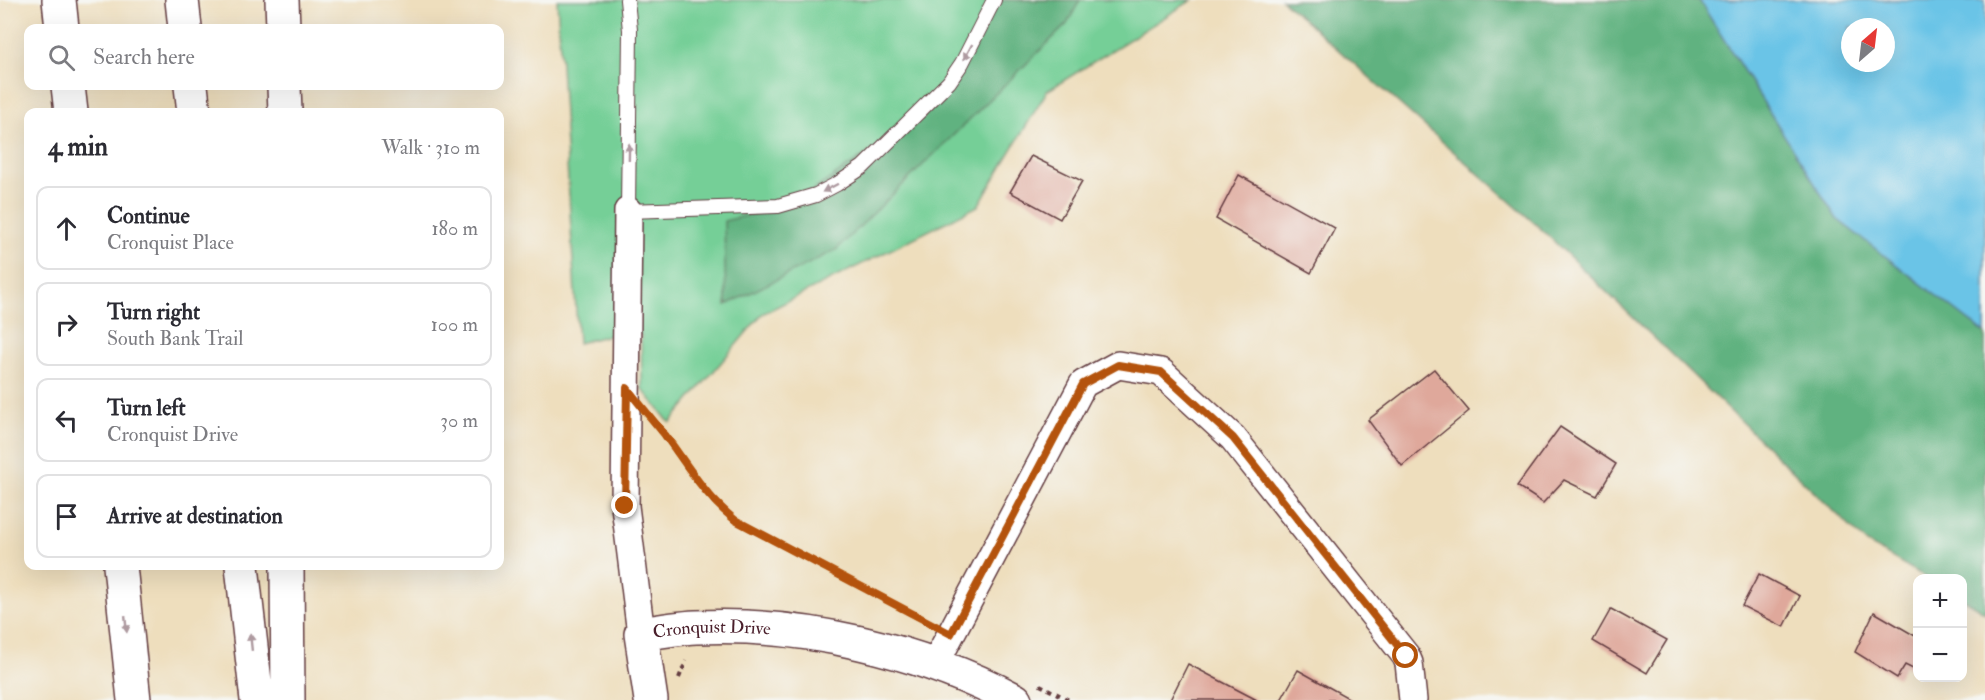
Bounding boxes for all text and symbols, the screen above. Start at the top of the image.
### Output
north arrow [1841,18,1895,72]
search box [24,24,504,90]
icon: search [45,41,78,74]
text: Search here [93,43,195,71]
one-way arrow [963,44,973,61]
text: 4 min [48,131,108,163]
text: Walk · 310 m [381,135,480,160]
one-way arrow [624,143,633,162]
one-way arrow [822,183,839,193]
text: Continue [107,202,190,230]
icon: ahead [50,212,83,245]
text: 180 m [431,216,478,241]
text: Cronquist Place [107,230,234,255]
text: Turn right [107,298,200,326]
icon: right [50,308,83,341]
text: 100 m [431,312,478,337]
text: South Bank Trail [107,326,243,351]
text: Turn left [107,394,186,422]
icon: left [50,404,83,437]
text: 30 m [440,408,478,433]
text: Cronquist Drive [107,422,238,447]
route end [611,492,637,518]
icon: arrive [50,500,83,533]
text: Arrive at destination [107,502,283,530]
map controls [1913,574,1967,682]
button: + [1913,574,1967,628]
one-way arrow [121,614,131,633]
street label: Cronquist Drive [651,615,772,643]
button: − [1913,628,1967,682]
one-way arrow [246,632,255,651]
route start [1392,642,1418,668]

